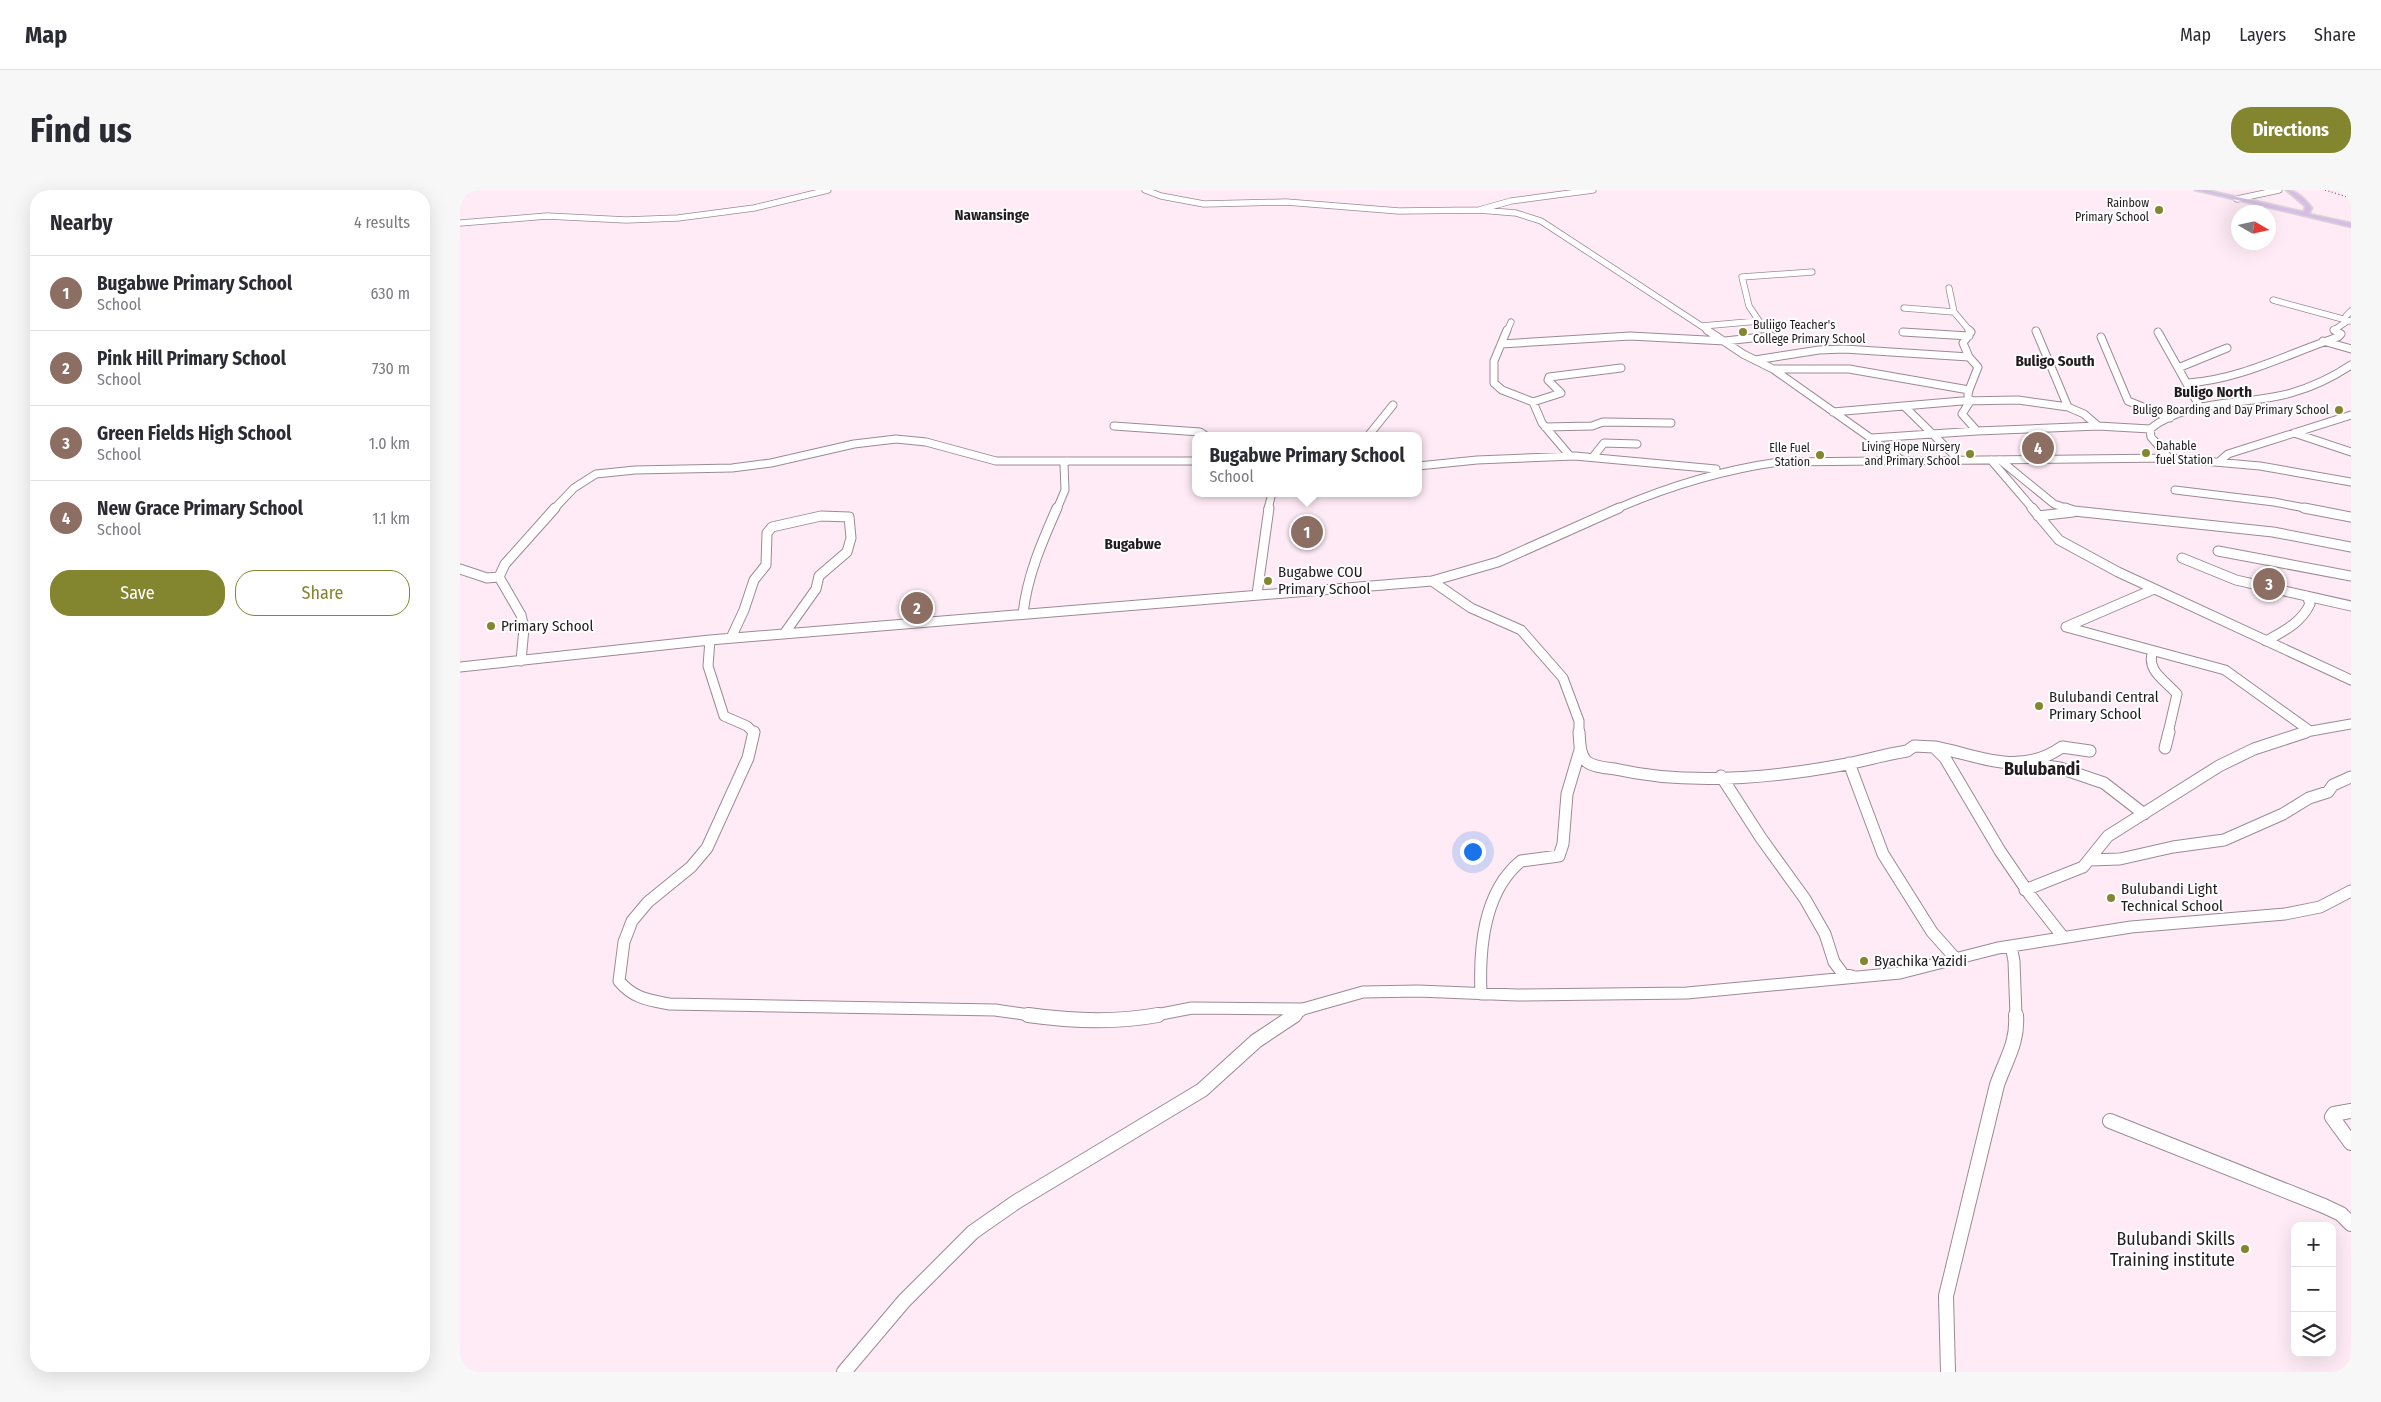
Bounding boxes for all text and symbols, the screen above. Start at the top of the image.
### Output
text: Map [25,21,67,49]
text: Map [2180,24,2211,46]
text: Layers [2239,24,2286,46]
text: Share [2314,24,2356,46]
button: Directions [2231,107,2351,153]
text: Find us [30,109,132,151]
place label: Rainbow Primary School [2075,196,2149,224]
marker: Rainbow Primary School [2153,204,2165,216]
north arrow [2231,205,2276,250]
district label: Nawansinge [955,206,1030,224]
text: Nearby [50,210,112,236]
text: 4 results [354,213,410,232]
text: Bugabwe Primary School [97,272,292,295]
text: 1 [63,284,69,303]
text: 630 m [371,284,410,303]
text: School [97,295,141,314]
place label: Buliigo Teacher's College Primary School [1753,318,1866,346]
marker: Buliigo Teacher's College Primary School [1737,326,1749,338]
text: Pink Hill Primary School [97,347,286,370]
district label: Buligo South [2015,352,2095,370]
text: 2 [62,359,70,378]
text: 730 m [372,359,410,378]
text: School [97,370,141,389]
district label: Buligo North [2174,383,2252,401]
place label: Buligo Boarding and Day Primary School [2133,403,2329,417]
marker: Buligo Boarding and Day Primary School [2333,404,2345,416]
text: Green Fields High School [97,422,291,445]
pin: 4 [2022,429,2054,467]
popup [1192,432,1422,497]
text: 3 [62,434,70,453]
text: 1.0 km [369,434,410,453]
place label: Dahable fuel Station [2156,439,2213,467]
place label: Living Hope Nursery and Primary School [1862,440,1961,468]
place label: Elle Fuel Station [1769,441,1810,469]
text: Bugabwe Primary School [1209,444,1405,467]
text: School [97,445,141,464]
marker: Dahable fuel Station [2140,447,2152,459]
marker: Living Hope Nursery and Primary School [1964,448,1976,460]
marker: Elle Fuel Station [1814,449,1826,461]
text: School [1209,467,1254,486]
text: New Grace Primary School [97,497,303,520]
text: 4 [62,509,70,528]
text: 1.1 km [372,509,410,528]
pin: 1 [1291,513,1323,551]
text: School [97,520,141,539]
district label: Bugabwe [1105,535,1162,553]
place label: Bugabwe COU Primary School [1278,563,1370,598]
pin: 3 [2253,565,2285,603]
button: Save [50,570,225,616]
button: Share [235,570,410,616]
marker: Bugabwe COU Primary School [1262,575,1274,587]
pin: 2 [901,589,933,627]
place label: Primary School [501,617,593,635]
marker: Primary School [485,620,497,632]
place label: Bulubandi Central Primary School [2049,688,2159,723]
marker: Bulubandi Central Primary School [2033,700,2045,712]
district label: Bulubandi [2004,758,2080,780]
your location [1460,839,1486,865]
place label: Bulubandi Light Technical School [2121,880,2223,915]
marker: Bulubandi Light Technical School [2105,892,2117,904]
place label: Byachika Yazidi [1874,952,1967,970]
marker: Byachika Yazidi [1858,955,1870,967]
map controls [2291,1222,2336,1357]
button: + [2291,1222,2336,1267]
place label: Bulubandi Skills Training institute [2110,1228,2235,1271]
marker: Bulubandi Skills Training institute [2239,1243,2251,1255]
button: − [2291,1267,2336,1312]
button: layers [2291,1312,2336,1357]

